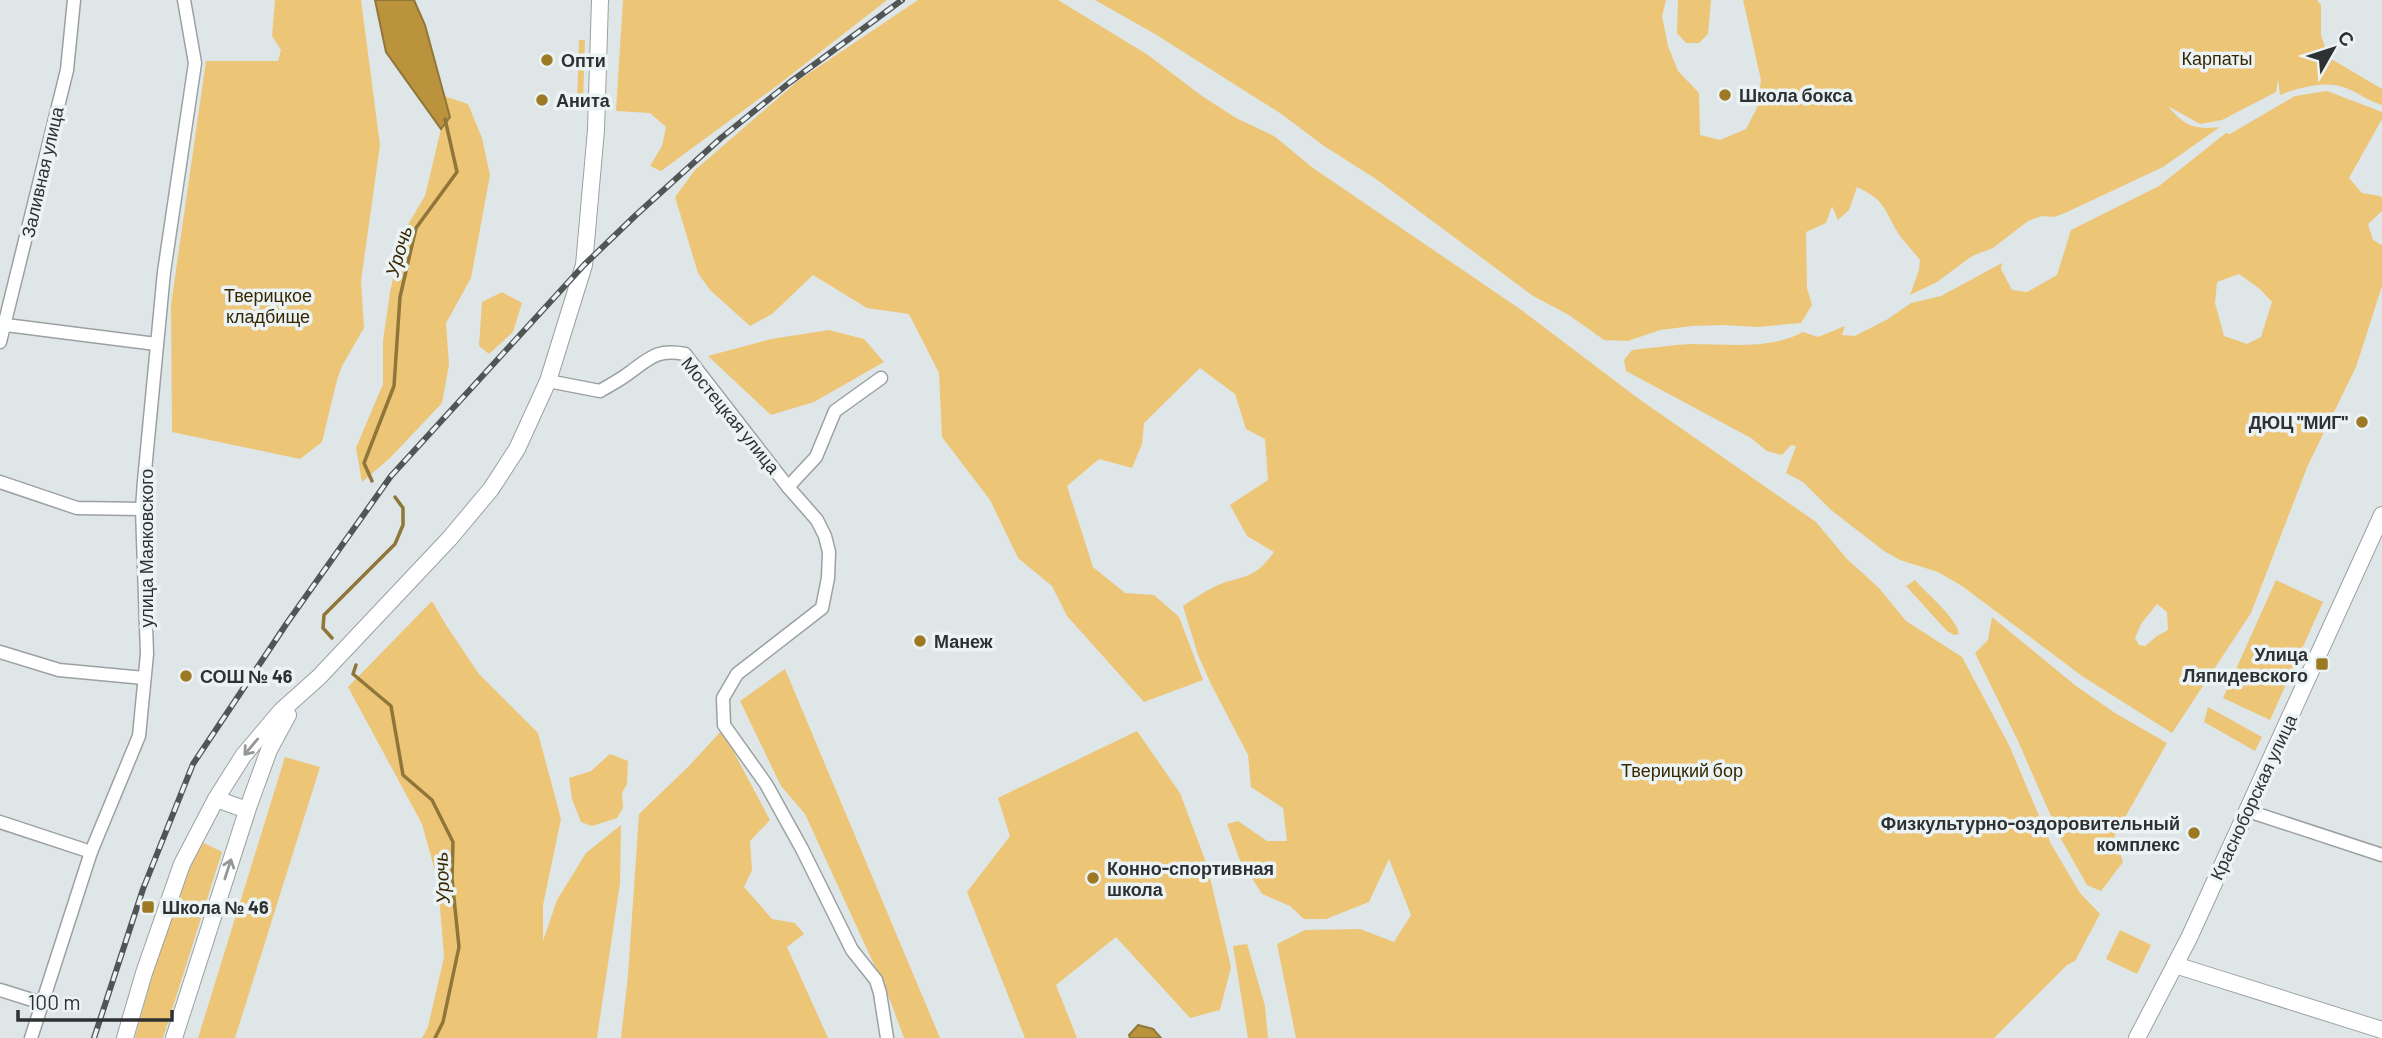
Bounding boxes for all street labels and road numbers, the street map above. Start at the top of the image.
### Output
street label: Заливная улица [16,103,68,240]
street label: Мостецкая улица [677,352,785,479]
street label: улица Маяковского [135,469,157,627]
street label: Красноборская улица [2205,710,2301,883]

